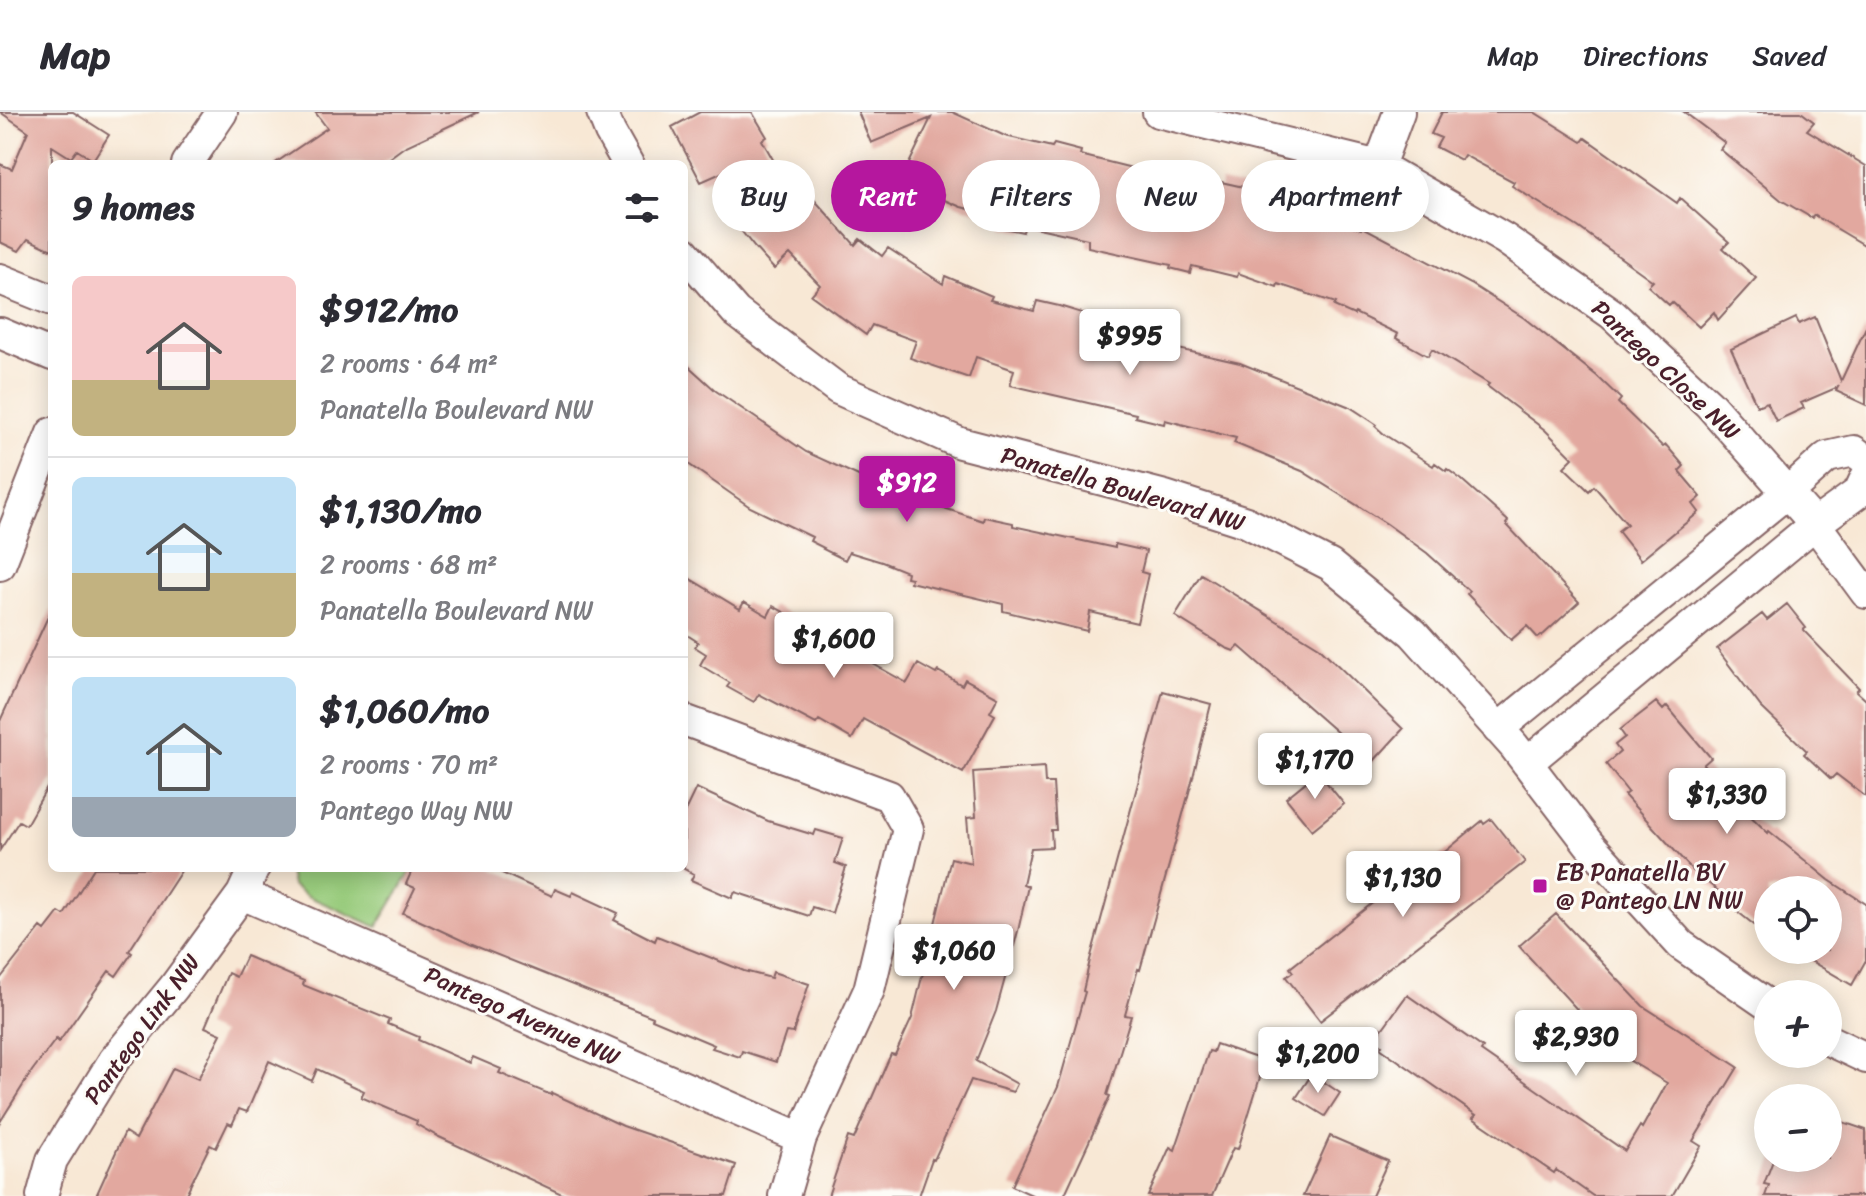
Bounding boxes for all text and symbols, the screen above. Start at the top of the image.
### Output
text: Map [40,22,110,89]
text: Map [1487,31,1539,80]
text: Directions [1583,31,1708,80]
text: Saved [1752,31,1826,80]
chip: Buy [712,160,815,232]
chip: Rent [831,160,946,232]
chip: Filters [962,160,1100,232]
chip: New [1116,160,1225,232]
chip: Apartment [1241,160,1429,232]
text: 9 homes [72,178,194,238]
icon: filters [620,186,664,230]
text: $912/mo [320,280,458,340]
street label: Pantego Close NW [1581,289,1751,451]
icon: home [136,308,232,404]
pin: $995 [1083,309,1177,377]
text: $995 [1097,312,1163,358]
text: 2 rooms · 64 m² [320,340,498,386]
text: Panatella Boulevard NW [320,386,593,432]
street label: Panatella Boulevard NW [996,434,1250,544]
pin: $912 [860,456,954,524]
text: $912 [877,459,937,505]
text: $1,130/mo [320,481,482,541]
icon: home [136,509,232,605]
text: 2 rooms · 68 m² [320,541,497,587]
text: Panatella Boulevard NW [320,587,593,633]
pin: $1,600 [769,612,899,680]
text: $1,600 [792,615,876,661]
text: $1,060/mo [320,681,489,741]
icon: home [136,709,232,805]
pin: $1,170 [1250,733,1380,801]
text: $1,170 [1276,736,1354,782]
text: 2 rooms · 70 m² [320,741,498,787]
pin: $1,330 [1662,768,1792,836]
text: $1,330 [1687,771,1767,817]
text: Pantego Way NW [320,787,513,833]
pin: $1,130 [1338,851,1468,919]
place label: EB Panatella BV @ Pantego LN NW [1556,851,1743,921]
text: $1,130 [1364,854,1442,900]
map controls [1754,876,1842,1172]
button: locate [1754,876,1842,964]
marker: EB Panatella BV @ Pantego LN NW [1531,877,1549,895]
pin: $1,060 [889,924,1019,992]
text: $1,060 [912,927,996,973]
street label: Pantego Link NW [73,945,211,1113]
street label: Pantego Avenue NW [417,954,627,1078]
button: + [1754,980,1842,1068]
pin: $2,930 [1511,1010,1641,1078]
text: $2,930 [1533,1013,1619,1059]
pin: $1,200 [1253,1027,1383,1095]
text: $1,200 [1276,1030,1360,1076]
button: − [1754,1084,1842,1172]

